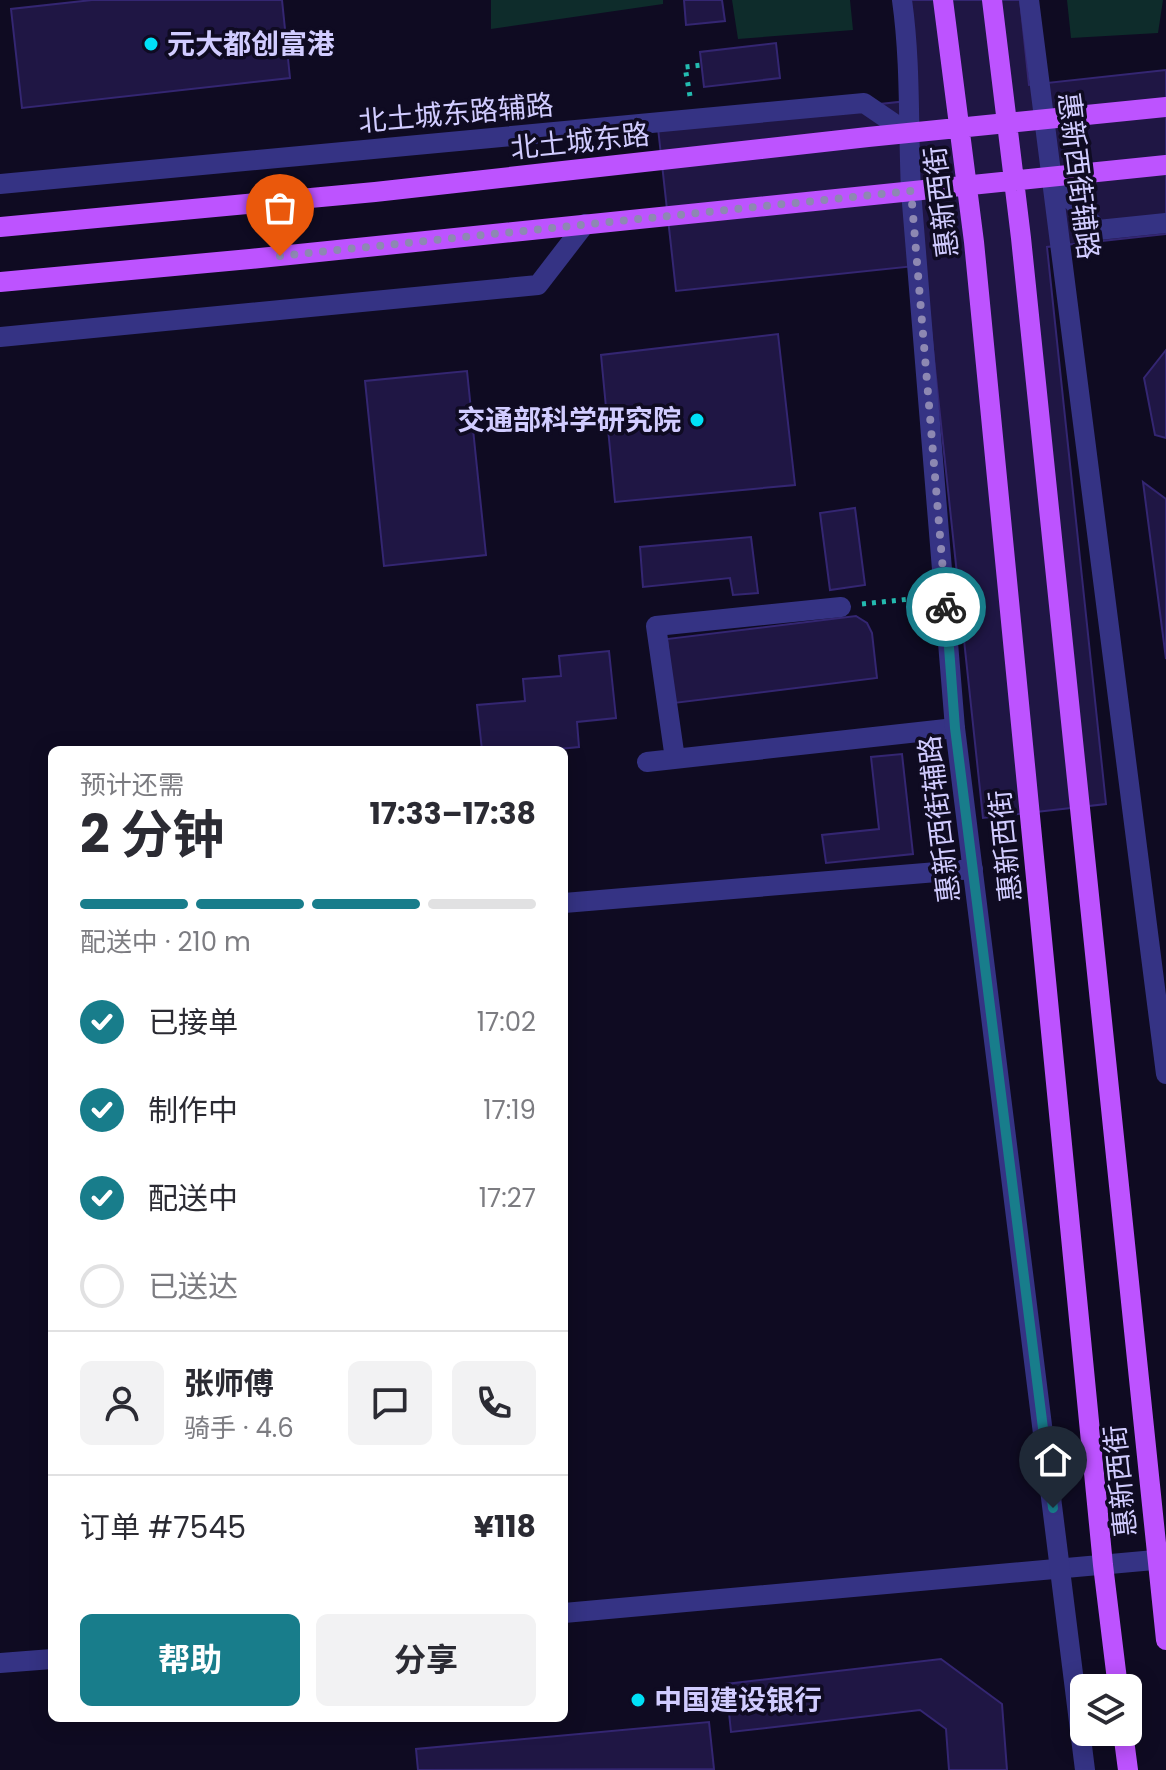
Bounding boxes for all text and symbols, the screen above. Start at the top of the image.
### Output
place label: 元大都创富港 [167,25,335,64]
marker: 元大都创富港 [142,35,160,53]
street label: 北土城东路辅路 [357,86,555,141]
street label: 惠新西街辅路 [1049,90,1108,262]
street label: 北土城东路 [508,115,652,168]
street label: 惠新西街 [915,144,968,260]
pin [246,174,314,256]
icon: bag [258,186,302,230]
place label: 交通部科学研究院 [457,401,681,440]
marker: 交通部科学研究院 [688,411,706,429]
courier [906,567,986,647]
icon: bike [924,585,968,629]
street label: 惠新西街辅路 [910,733,969,905]
text: 预计还需 [80,767,184,803]
street label: 惠新西街 [980,788,1031,904]
text: 17:33–17:38 [370,792,536,835]
text: 2 分钟 [80,798,225,871]
text: 配送中 · 210 m [80,924,251,960]
icon: check [80,1000,124,1044]
text: 已接单 [148,1001,238,1044]
text: 17:02 [477,1004,536,1040]
icon: check [80,1088,124,1132]
text: 制作中 [148,1089,238,1132]
text: 17:19 [483,1092,536,1128]
icon: check [80,1176,124,1220]
text: 配送中 [148,1177,238,1220]
text: 17:27 [479,1180,536,1216]
text: 已送达 [148,1265,238,1308]
button: person [80,1361,164,1445]
button: chat [348,1361,432,1445]
button: phone [452,1361,536,1445]
text: 张师傅 [184,1362,274,1405]
text: 骑手 · 4.6 [184,1410,294,1446]
street label: 惠新西街 [1095,1423,1146,1539]
pin [1019,1426,1087,1508]
icon: home [1031,1438,1075,1482]
text: ¥118 [474,1505,536,1548]
text: 订单 #7545 [80,1506,246,1549]
button: 帮助 [80,1614,300,1706]
button: 分享 [316,1614,536,1706]
map controls [1070,1674,1142,1746]
button: layers [1070,1674,1142,1746]
place label: 中国建设银行 [654,1681,822,1720]
marker: 中国建设银行 [629,1691,647,1709]

